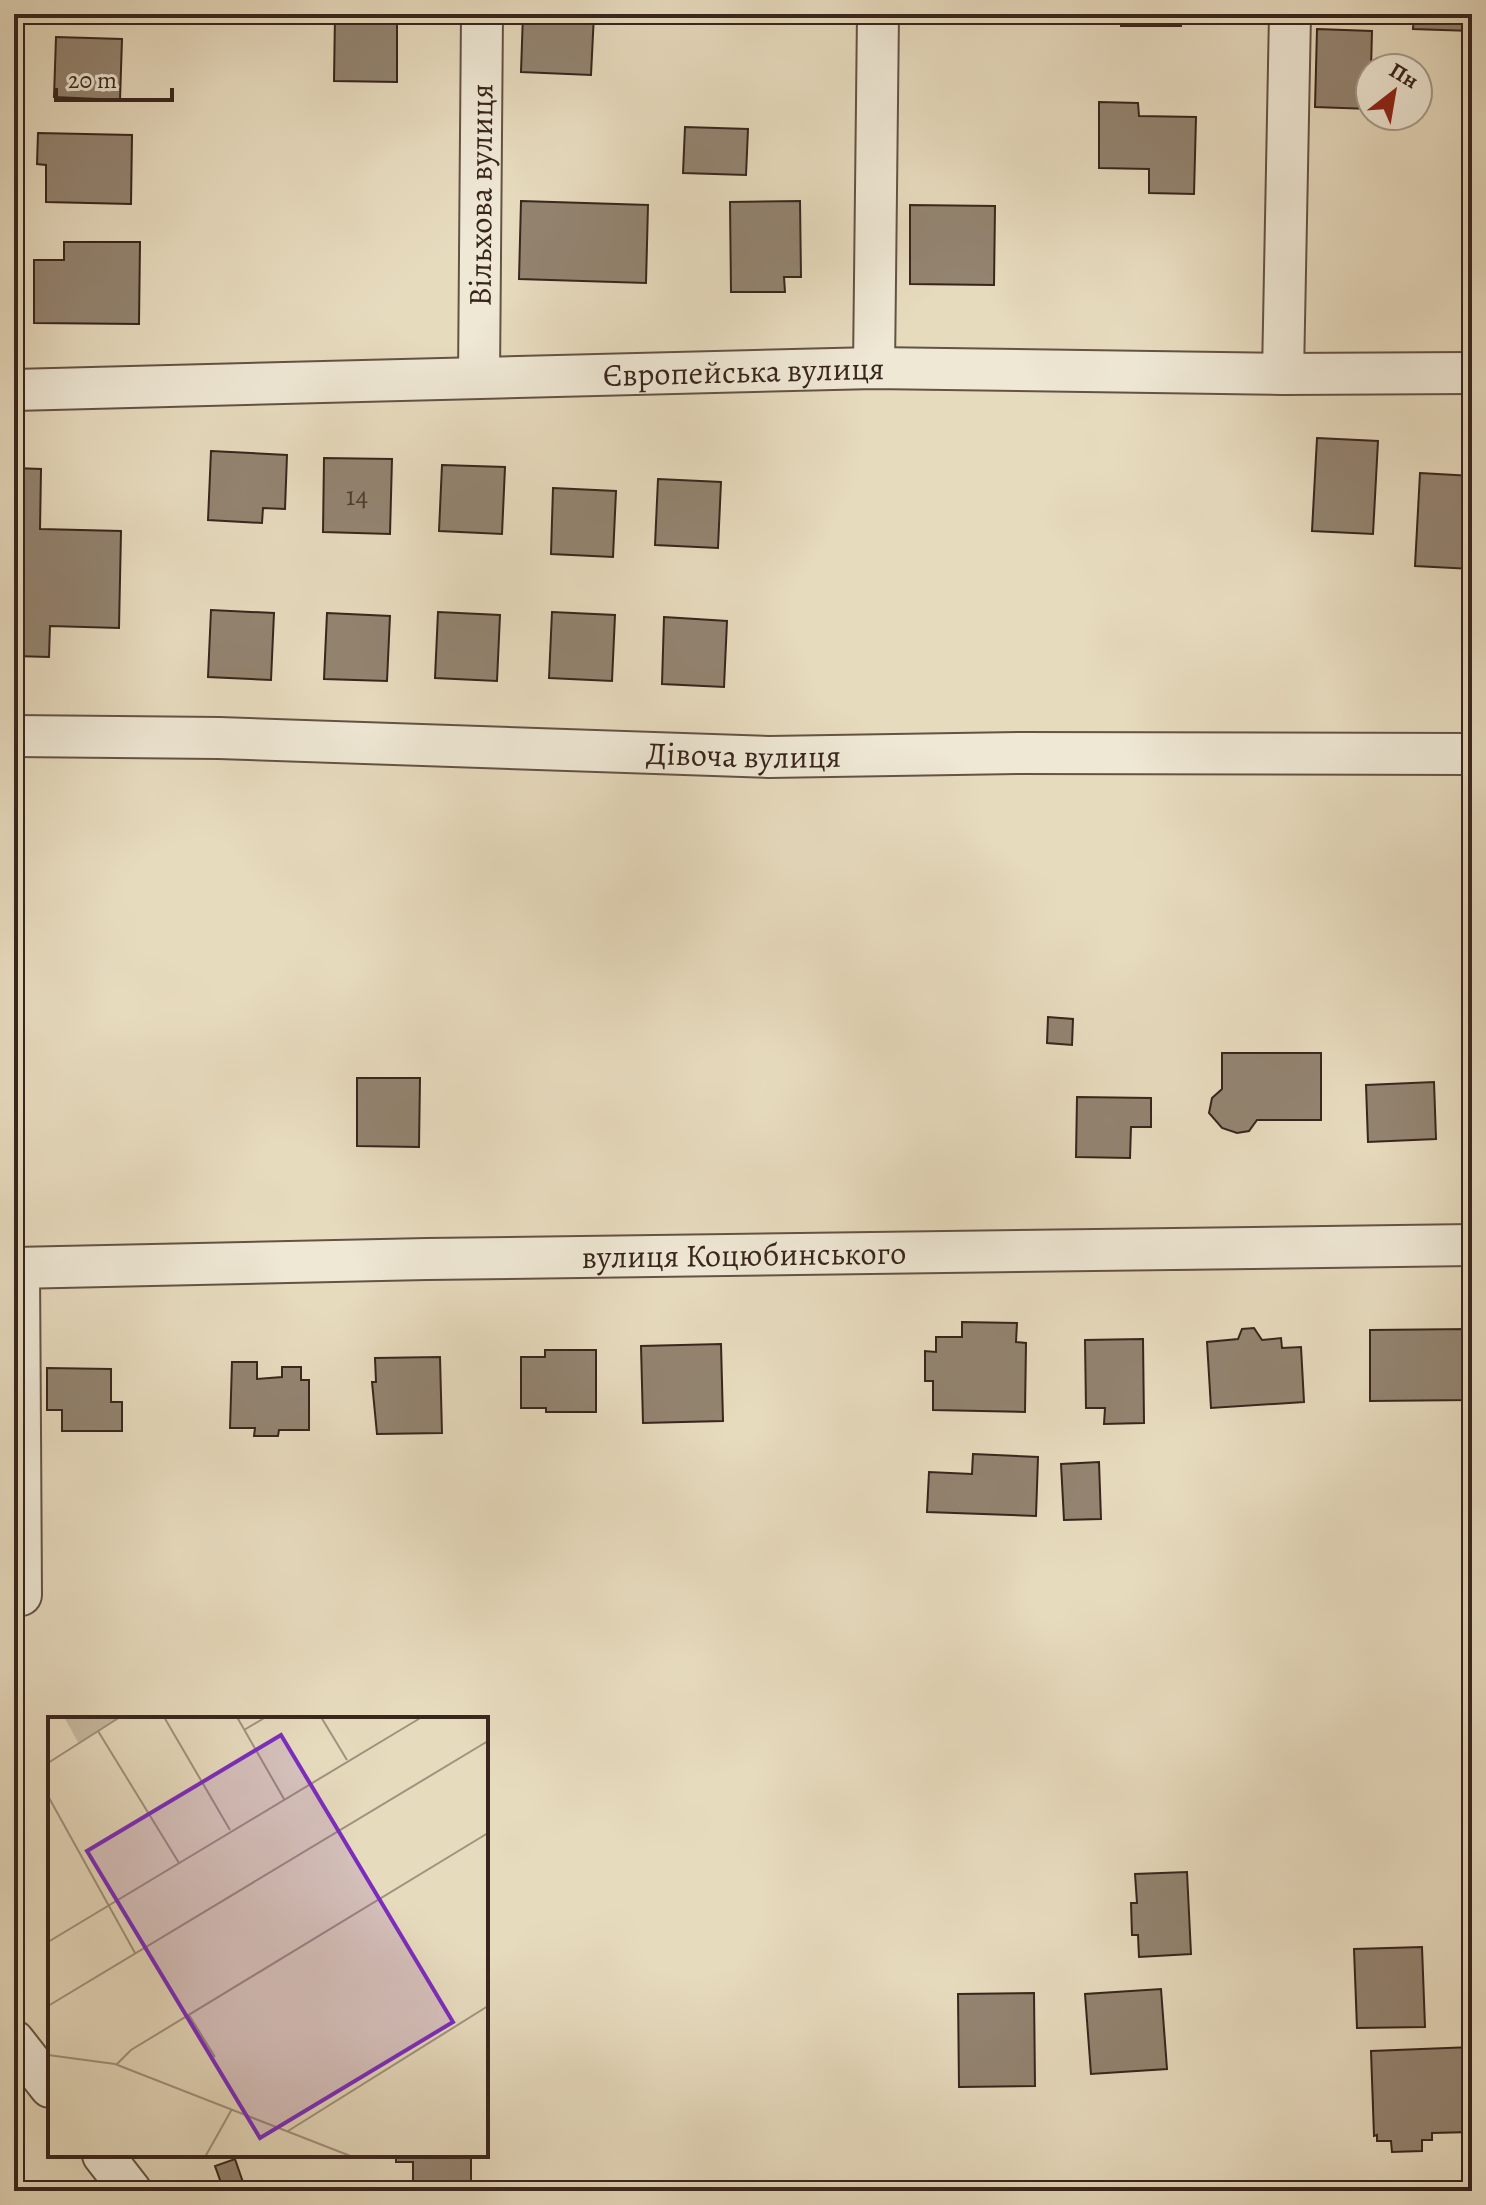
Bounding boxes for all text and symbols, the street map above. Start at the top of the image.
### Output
scale bar [56,52,172,102]
north arrow [1354,52,1434,132]
text: Пн [1384,55,1424,96]
text: 20 m [68,64,117,96]
street label: Вільхова вулиця [458,83,503,307]
street label: Європейська вулиця [603,346,885,397]
house number: 14 [346,477,368,515]
street label: Дівоча вулиця [645,731,841,779]
street label: вулиця Коцюбинського [581,1231,907,1279]
inset map [48,1717,488,2157]

